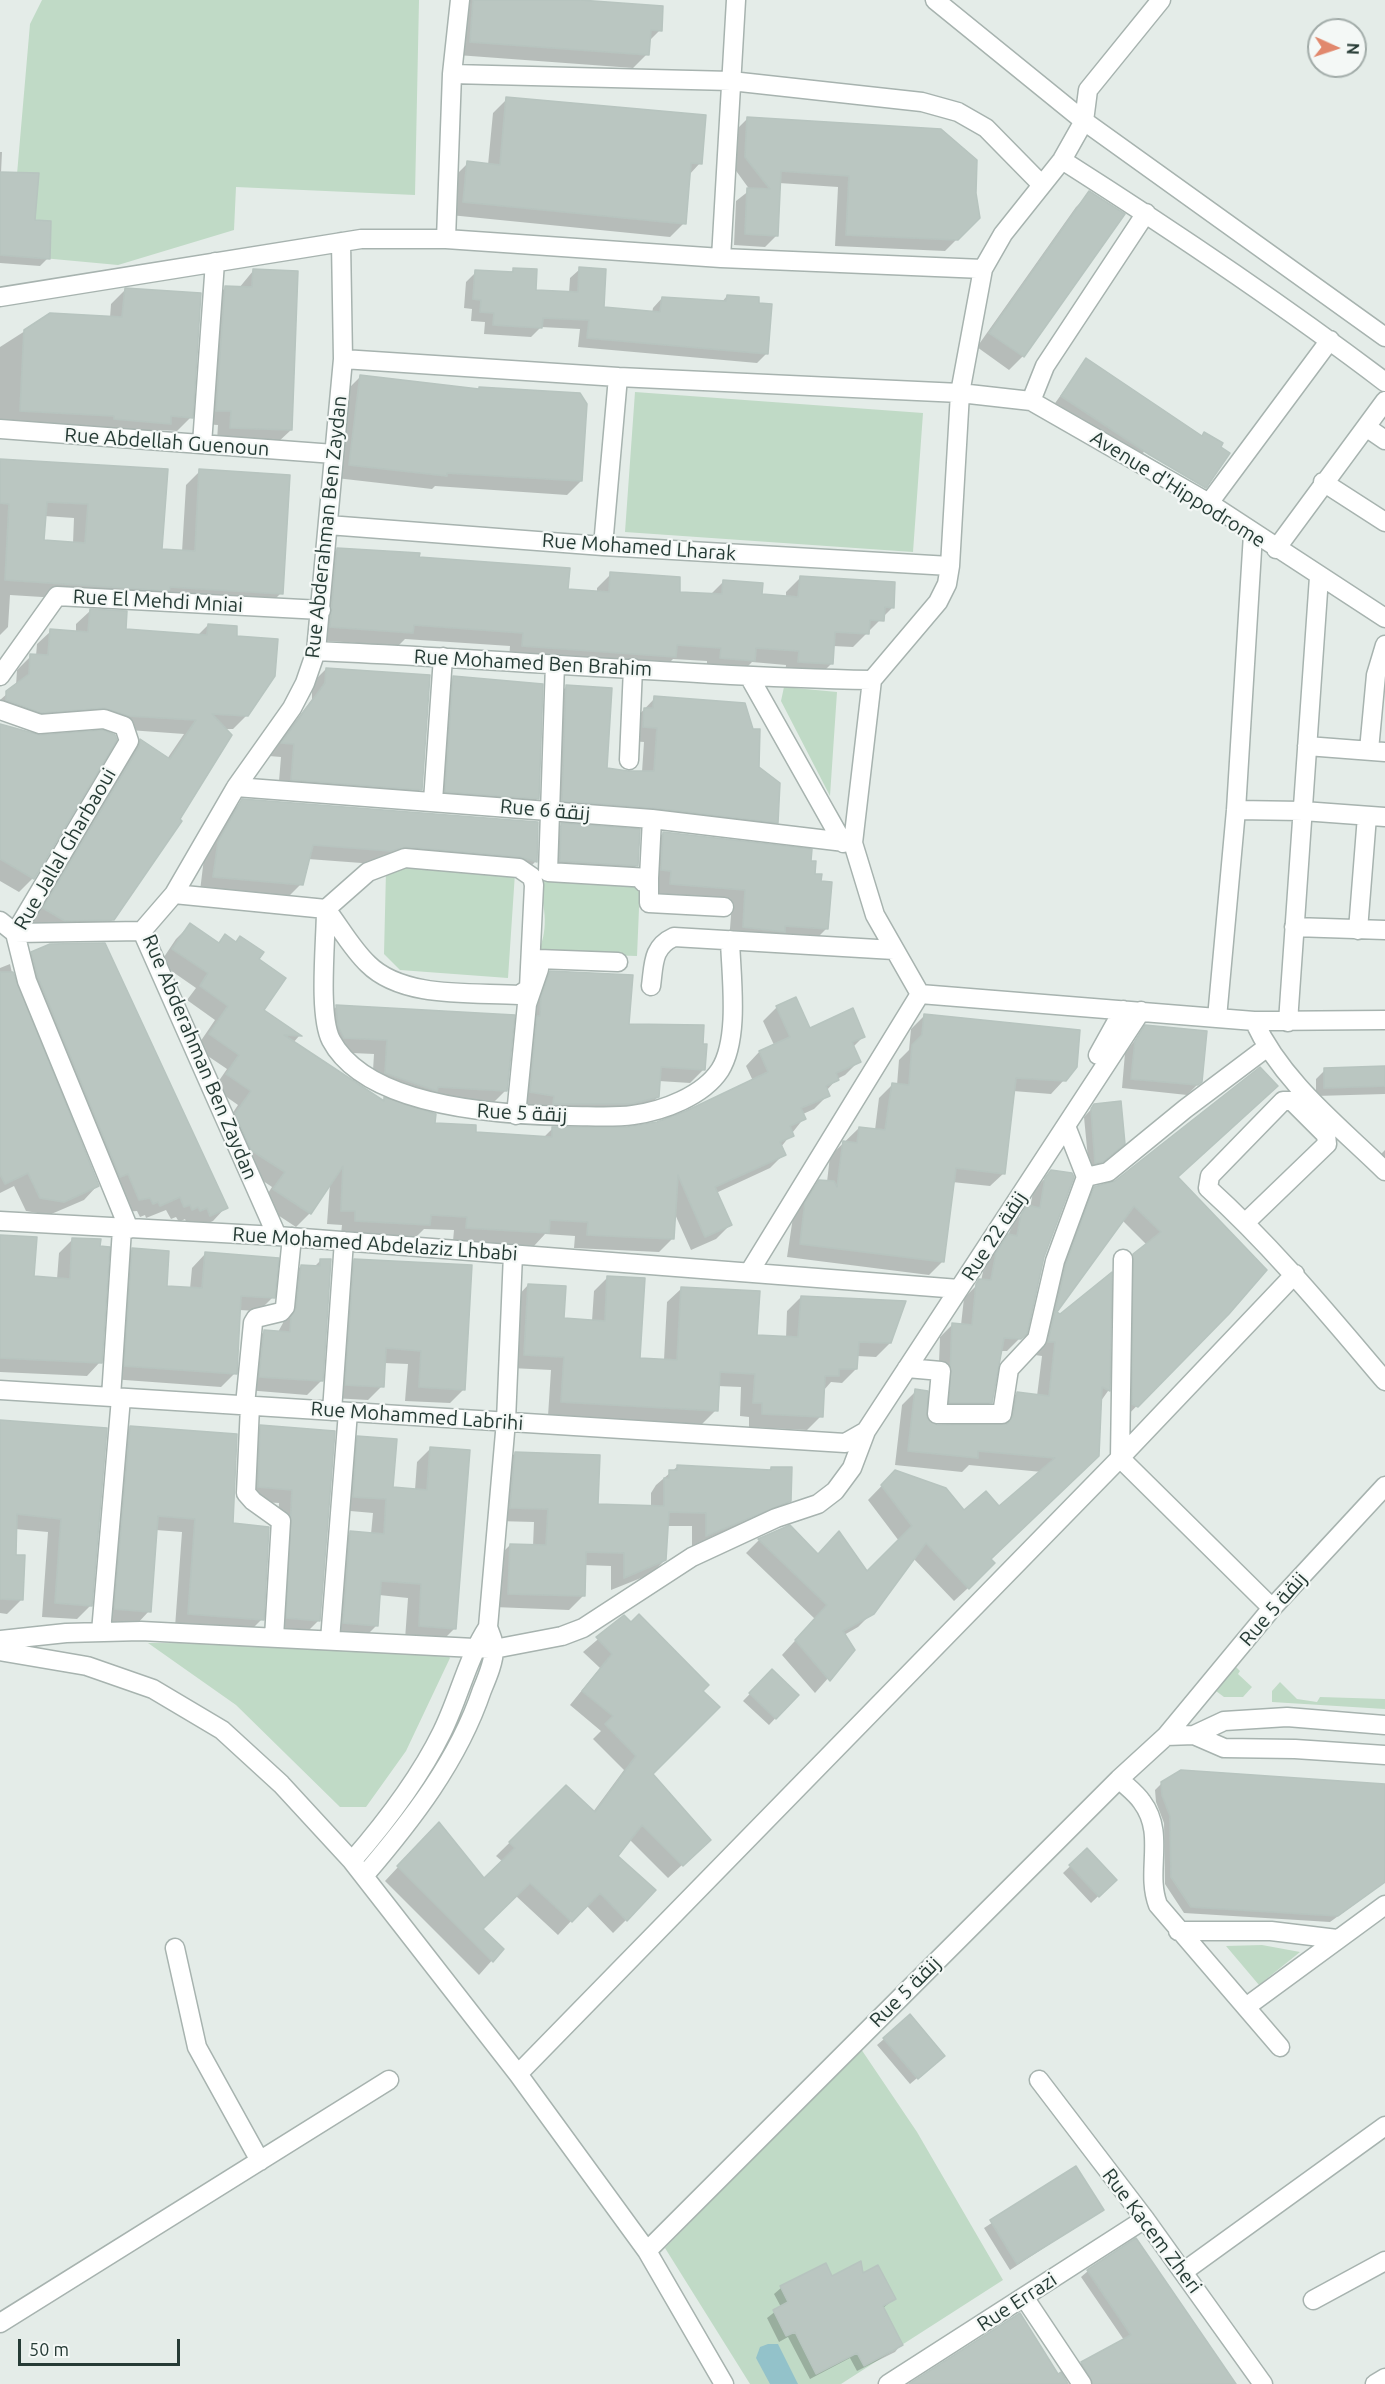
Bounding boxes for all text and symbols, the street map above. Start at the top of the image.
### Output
north arrow [1307,18,1367,78]
text: N [1344,42,1362,55]
street label: Rue Abderahman Ben Zaydan [300,394,352,660]
street label: Rue Abdellah Guenoun [64,423,270,461]
street label: Avenue d'Hippodrome [1086,425,1270,553]
street label: Rue Mohamed Lharak [541,528,737,566]
street label: Rue El Mehdi Mniai [72,585,244,617]
street label: Rue Mohamed Ben Brahim [413,645,653,681]
street label: Rue Jallal Gharbaoui [9,764,121,934]
street label: Rue 6 زنقة [499,794,591,826]
street label: Rue Abderahman Ben Zaydan [137,931,263,1183]
street label: Rue 5 زنقة [476,1099,568,1127]
street label: Rue 22 زنقة [956,1187,1032,1285]
street label: Rue Mohamed Abdelaziz Lhbabi [232,1222,518,1266]
street label: Rue Mohammed Labrihi [310,1397,524,1435]
street label: Rue 5 زنقة [1234,1567,1312,1651]
street label: Rue 5 زنقة [865,1952,945,2032]
street label: Rue Kacem Zheri [1097,2164,1207,2298]
street label: Rue Errazi [973,2267,1061,2337]
scale bar [21,2327,183,2365]
text: 50 m [29,2339,69,2359]

